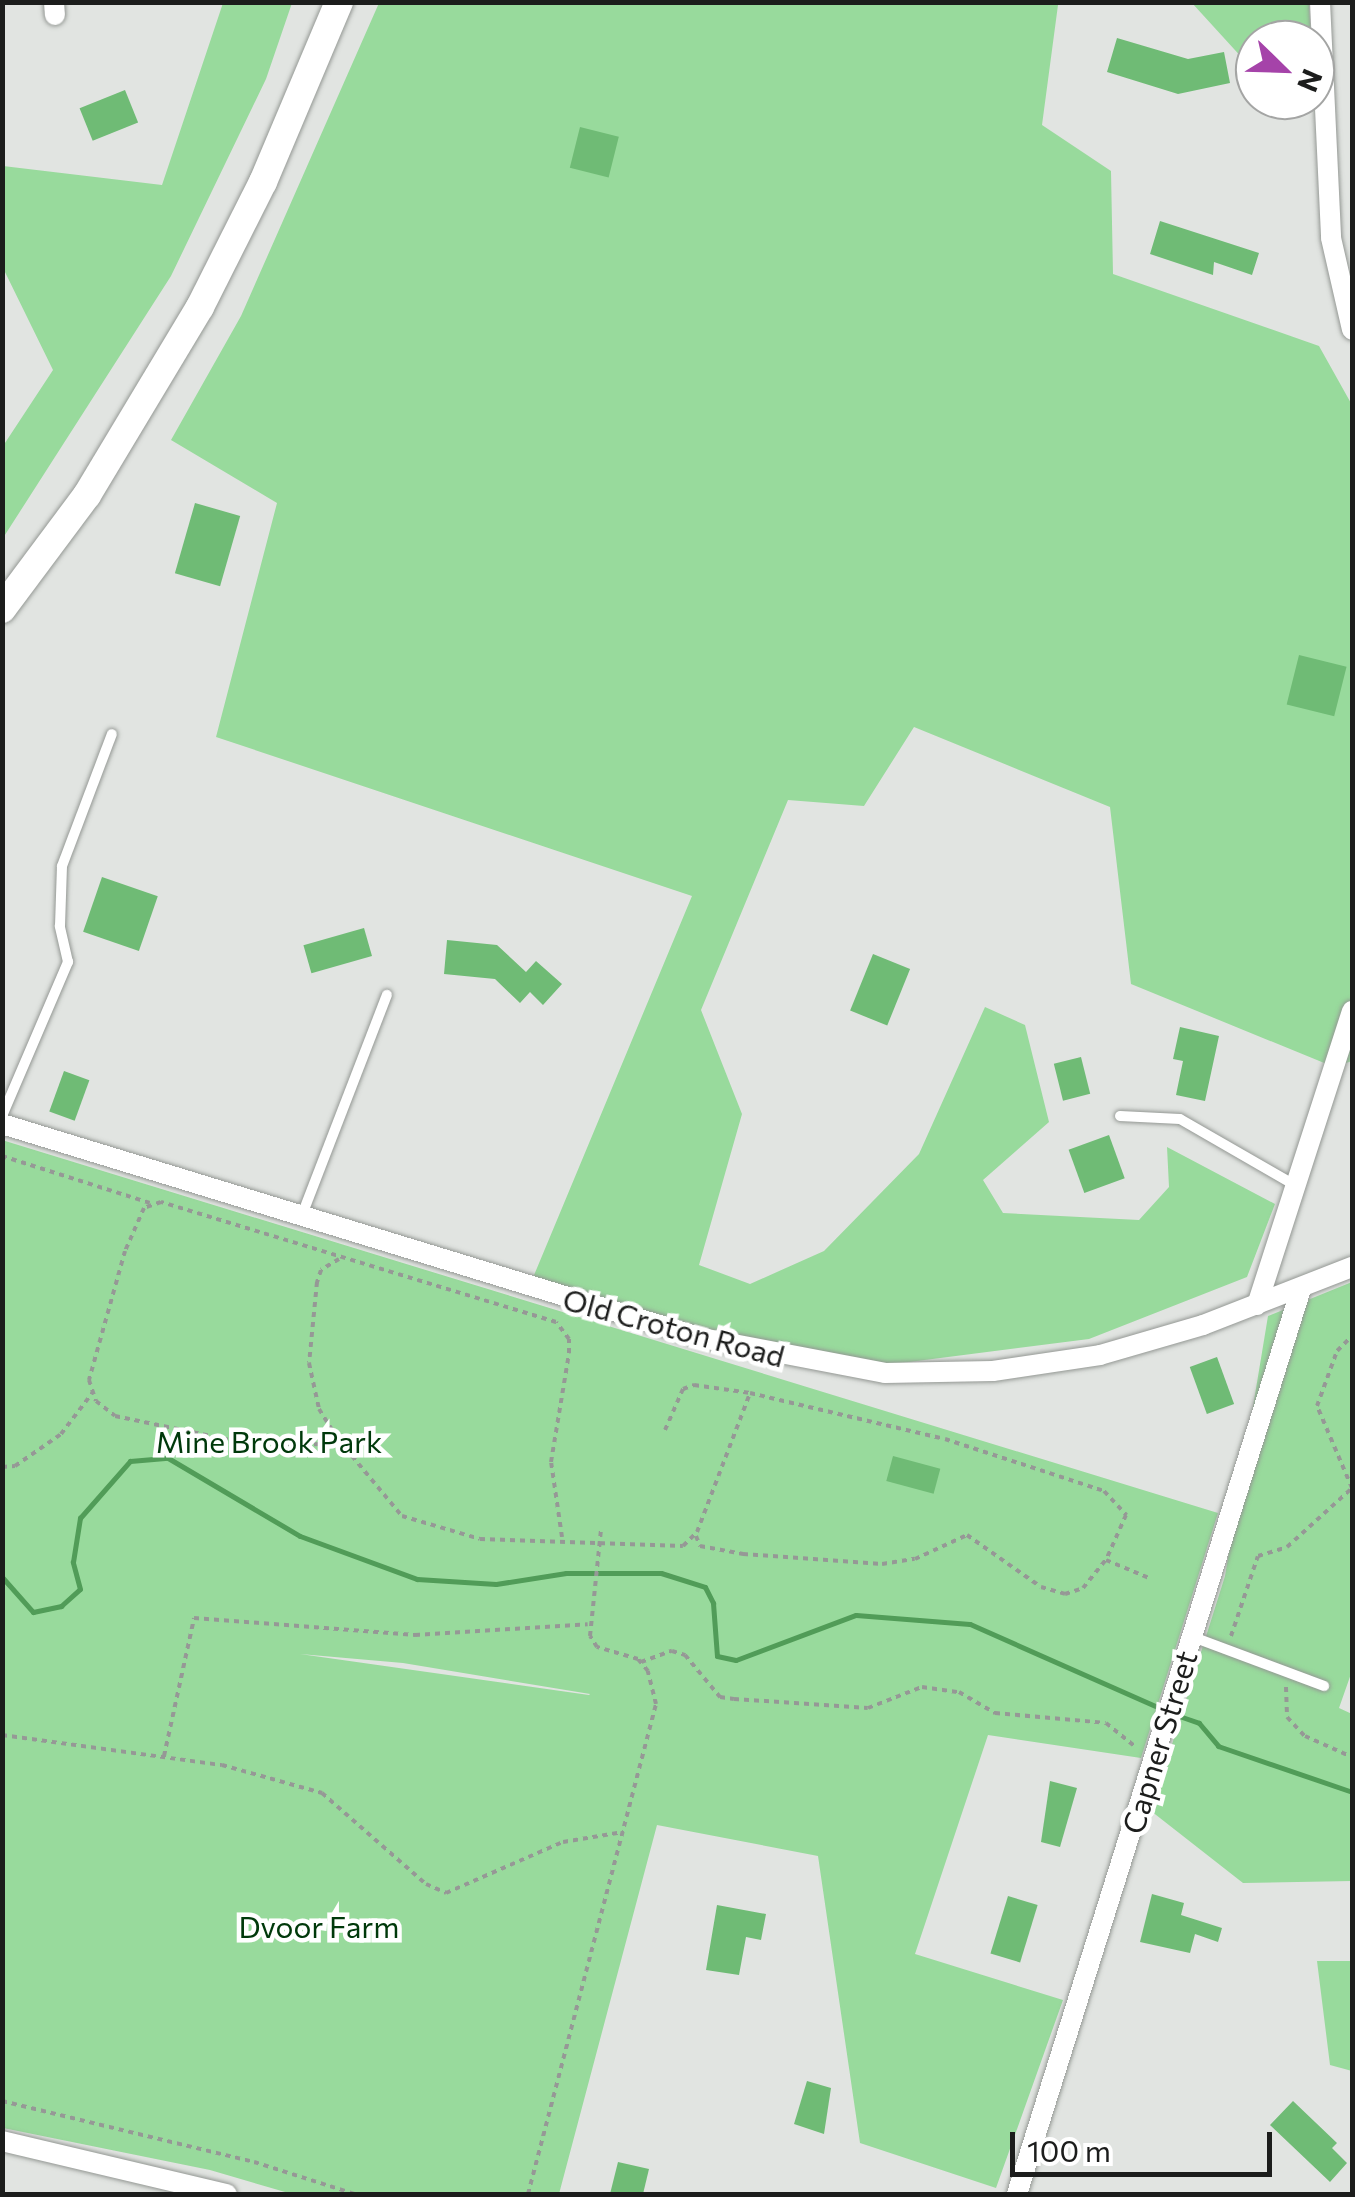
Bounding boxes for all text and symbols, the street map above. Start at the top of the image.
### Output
north arrow [1235,20,1335,120]
text: N [1291,65,1331,97]
street label: Old Croton Road [559,1280,789,1374]
park label: Mine Brook Park [156,1423,382,1459]
street label: Capner Street [1114,1646,1204,1838]
park label: Dvoor Farm [239,1908,399,1944]
scale bar [1015,2112,1278,2174]
text: 100 m [1027,2131,1111,2168]

